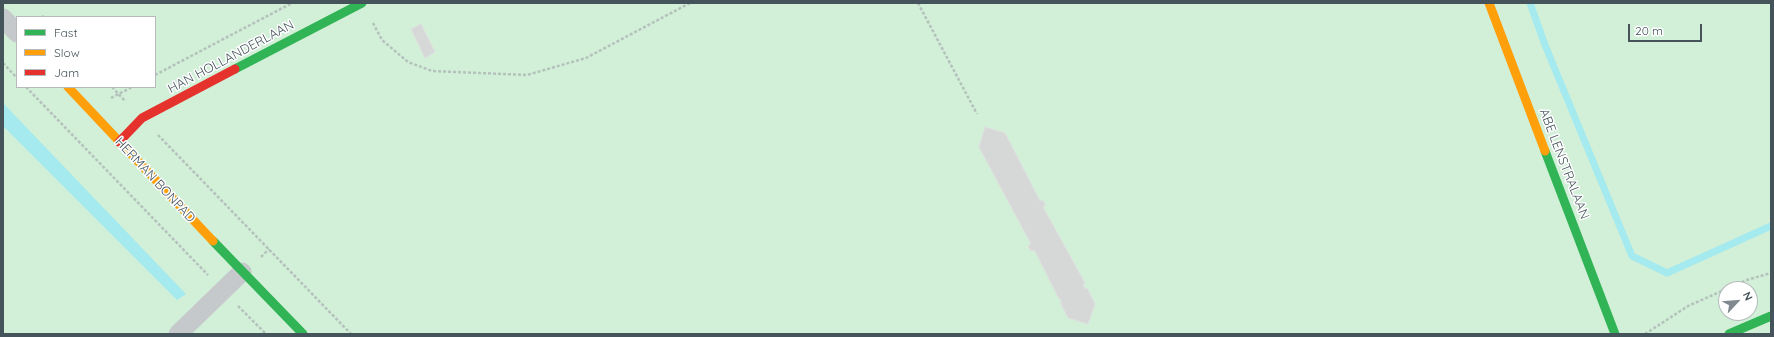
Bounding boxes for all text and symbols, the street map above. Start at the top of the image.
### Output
legend [16,16,156,88]
scale bar [1630,16,1704,42]
street label: HAN HOLLANDERLAAN [165,17,297,97]
text: 20 m [1635,23,1663,38]
text: Fast [54,25,78,40]
text: Slow [54,45,80,60]
text: Jam [54,65,79,80]
street label: ABE LENSTRALAAN [1536,107,1592,221]
street label: HERMAN BONPAD [112,134,198,226]
north arrow [1718,281,1758,321]
text: N [1740,289,1756,303]

